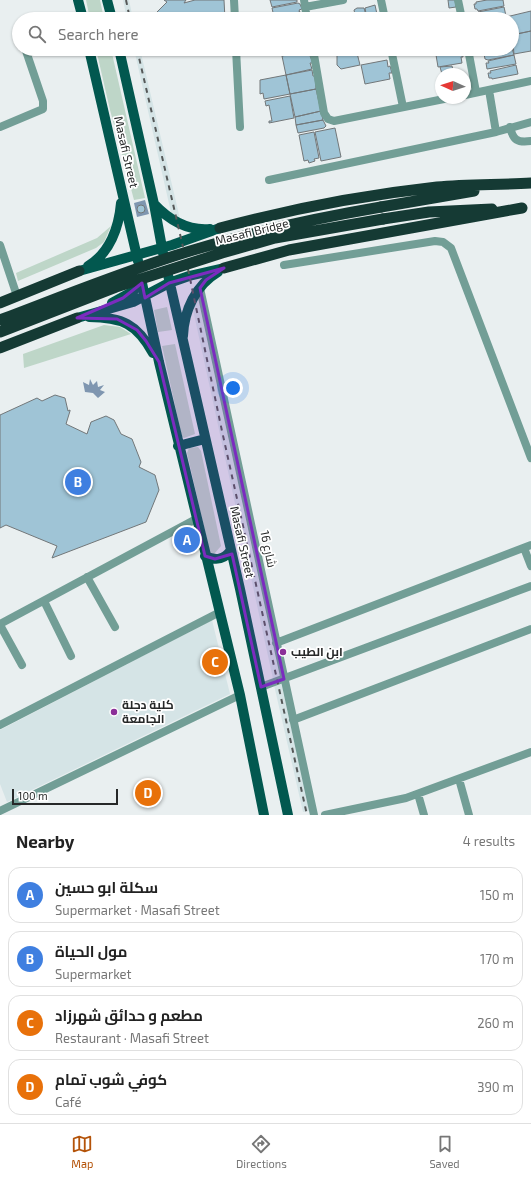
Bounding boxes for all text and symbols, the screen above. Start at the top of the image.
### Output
search box [12,12,519,56]
icon: search [26,23,48,45]
text: Search here [58,25,139,43]
north arrow [435,68,471,104]
street label: Masafi Street [112,115,142,189]
street label: Masafi Bridge [214,215,290,247]
your location [223,378,243,398]
pin: B [65,467,91,497]
street label: Masafi Street [228,505,258,579]
pin: A [174,525,200,555]
street label: شارع 16 [256,529,280,569]
place label: ابن الطيب [291,644,343,660]
pin: C [202,647,228,677]
marker: ابن الطيب [278,647,288,657]
place label: كلية دجلة الجامعة [122,697,174,726]
marker: كلية دجلة الجامعة [109,707,119,717]
pin: D [135,778,161,808]
scale bar [12,787,118,806]
text: 100 m [18,789,48,802]
text: Nearby [16,831,74,851]
text: 4 results [463,833,515,849]
text: سكلة ابو حسين [55,878,158,896]
text: A [26,887,34,903]
text: 150 m [480,887,514,903]
text: Supermarket · Masafi Street [55,902,220,918]
text: مول الحياة [55,942,127,960]
text: B [26,951,34,967]
text: 170 m [480,951,514,967]
text: Supermarket [55,966,132,982]
text: مطعم و حدائق شهرزاد [55,1006,203,1024]
text: C [26,1015,34,1031]
text: 260 m [477,1015,514,1031]
text: Restaurant · Masafi Street [55,1030,209,1046]
text: كوفي شوب تمام [55,1070,167,1088]
text: D [26,1079,34,1095]
text: 390 m [477,1079,514,1095]
text: Café [55,1094,81,1110]
tab: Map [71,1133,93,1170]
tab: Directions [236,1133,287,1170]
tab: Saved [429,1133,460,1170]

